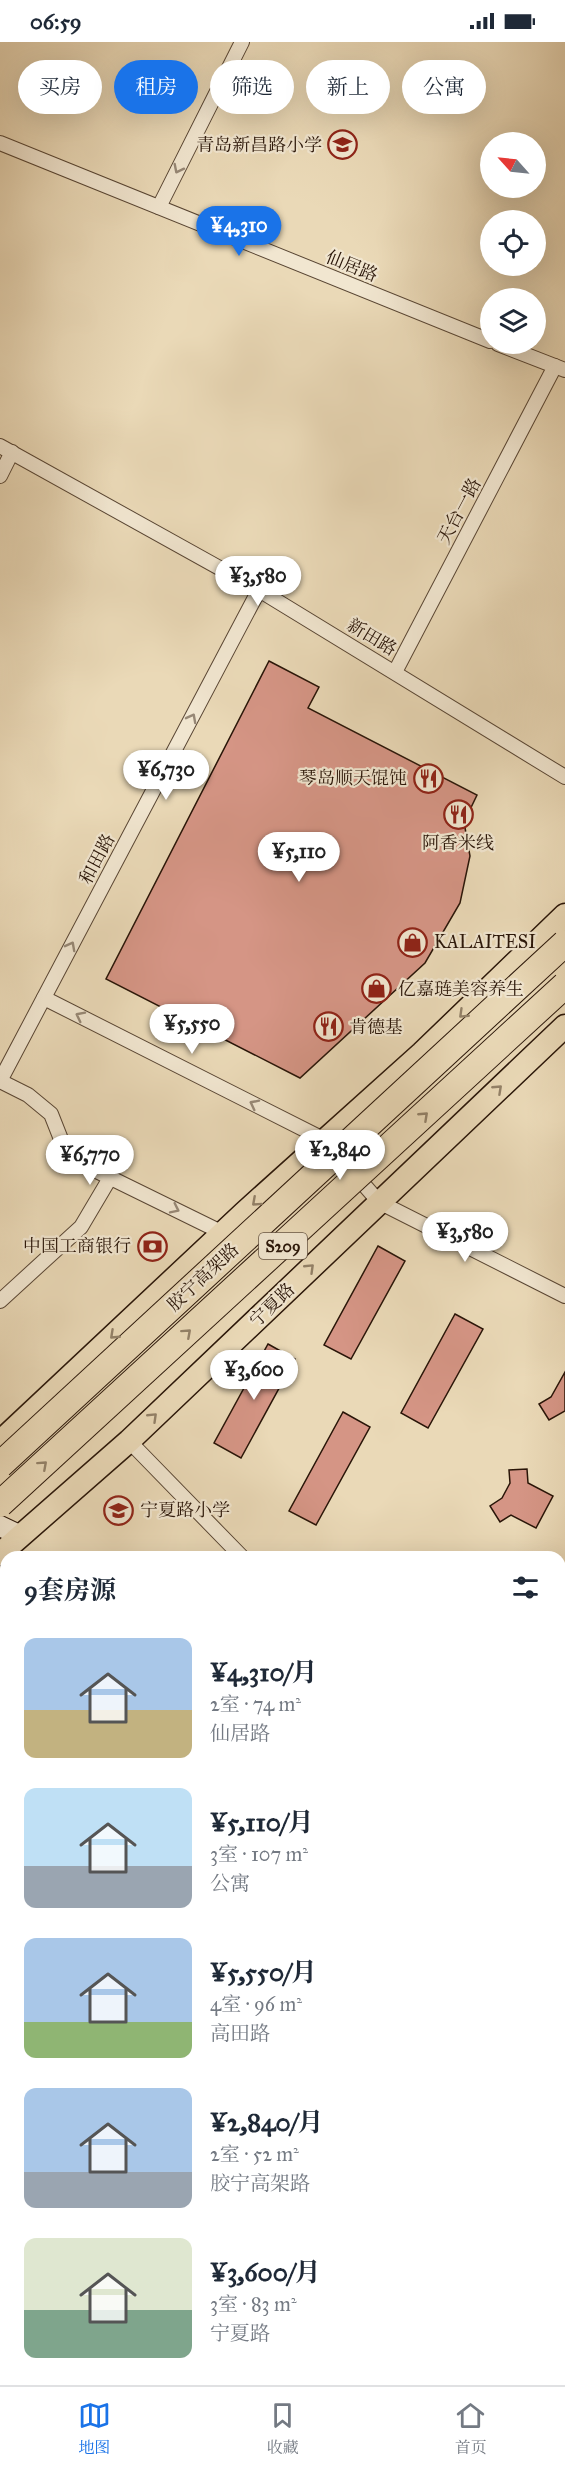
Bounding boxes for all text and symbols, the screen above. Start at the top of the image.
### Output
text: 06:59 [30,8,82,35]
chip: 买房 [18,60,102,114]
chip: 租房 [114,60,198,114]
chip: 筛选 [210,60,294,114]
chip: 新上 [306,60,390,114]
chip: 公寓 [402,60,486,114]
school or university icon: 青岛新昌路小学 [327,129,359,161]
north arrow [480,132,546,198]
map controls [480,132,546,354]
place label: 青岛新昌路小学 [196,134,322,156]
one-way arrow [174,163,185,174]
pin: ¥4,310 [190,206,288,257]
button: locate [480,210,546,276]
text: ¥4,310 [210,213,268,237]
street label: 仙居路 [323,246,381,286]
button: layers [480,288,546,354]
street label: 天台一路 [432,474,486,548]
pin: ¥3,580 [209,556,307,607]
text: ¥3,580 [229,563,287,587]
street label: 新田路 [343,614,401,660]
one-way arrow [185,714,196,724]
pin: ¥6,730 [117,750,215,801]
text: ¥6,730 [137,757,195,781]
restaurant icon: 琴岛顺天馄饨 [412,762,444,794]
place label: 琴岛顺天馄饨 [299,767,407,789]
restaurant icon: 阿香米线 [442,798,474,830]
street label: 和田路 [75,830,119,888]
pin: ¥5,110 [250,832,348,883]
place label: 阿香米线 [422,832,494,854]
text: ¥5,110 [272,839,326,863]
shop icon: KALAITESI [397,926,429,958]
place label: KALAITESI [434,931,536,953]
one-way arrow [64,942,75,953]
shop icon: 亿嘉琏美容养生 [361,973,393,1005]
place label: 亿嘉琏美容养生 [398,978,524,1000]
pin: ¥5,550 [143,1004,241,1055]
one-way arrow [459,1007,469,1018]
text: ¥5,550 [164,1011,220,1035]
restaurant icon: 肯德基 [312,1011,344,1043]
one-way arrow [75,1012,86,1023]
place label: 肯德基 [349,1016,403,1038]
one-way arrow [490,1086,501,1097]
one-way arrow [249,1100,260,1111]
one-way arrow [417,1112,427,1123]
pin: ¥2,840 [291,1130,389,1181]
pin: ¥6,770 [41,1135,139,1186]
text: ¥2,840 [309,1137,371,1161]
text: ¥6,770 [60,1142,120,1166]
one-way arrow [253,1195,263,1206]
one-way arrow [168,1202,179,1213]
pin: ¥3,580 [416,1212,514,1263]
text: ¥3,580 [436,1219,494,1243]
bank icon: 中国工商银行 [136,1230,168,1262]
road number: S209 [259,1233,307,1259]
place label: 中国工商银行 [23,1235,131,1257]
street label: 胶宁高架路 [163,1238,243,1316]
one-way arrow [303,1264,313,1275]
street label: 宁夏路 [245,1278,299,1332]
one-way arrow [110,1328,121,1339]
one-way arrow [181,1329,191,1340]
pin: ¥3,600 [205,1350,303,1401]
text: ¥3,600 [224,1357,284,1381]
one-way arrow [146,1414,157,1425]
one-way arrow [37,1461,47,1472]
school or university icon: 宁夏路小学 [103,1494,135,1526]
place label: 宁夏路小学 [140,1499,230,1521]
icon: filters [509,1571,542,1604]
text: 9套房源 [24,1574,116,1606]
text: ¥4,310/月 [210,1656,318,1688]
icon: home [72,1662,144,1734]
text: 2室 · 74 m² [210,1692,301,1716]
text: 仙居路 [210,1721,270,1745]
text: ¥5,110/月 [210,1806,314,1838]
icon: home [72,1812,144,1884]
text: 3室 · 107 m² [210,1842,308,1866]
text: 公寓 [210,1871,250,1895]
text: ¥5,550/月 [210,1956,317,1988]
icon: home [72,1962,144,2034]
text: 4室 · 96 m² [210,1992,302,2016]
text: 高田路 [210,2021,270,2045]
text: ¥2,840/月 [210,2106,324,2138]
icon: home [72,2112,144,2184]
text: 2室 · 52 m² [210,2142,299,2166]
text: 胶宁高架路 [210,2171,310,2195]
text: ¥3,600/月 [210,2256,321,2288]
icon: home [72,2262,144,2334]
text: 3室 · 83 m² [210,2292,297,2316]
text: 宁夏路 [210,2321,270,2345]
tab: 地图 [78,2399,111,2458]
tab: 收藏 [266,2399,299,2458]
tab: 首页 [454,2399,487,2458]

